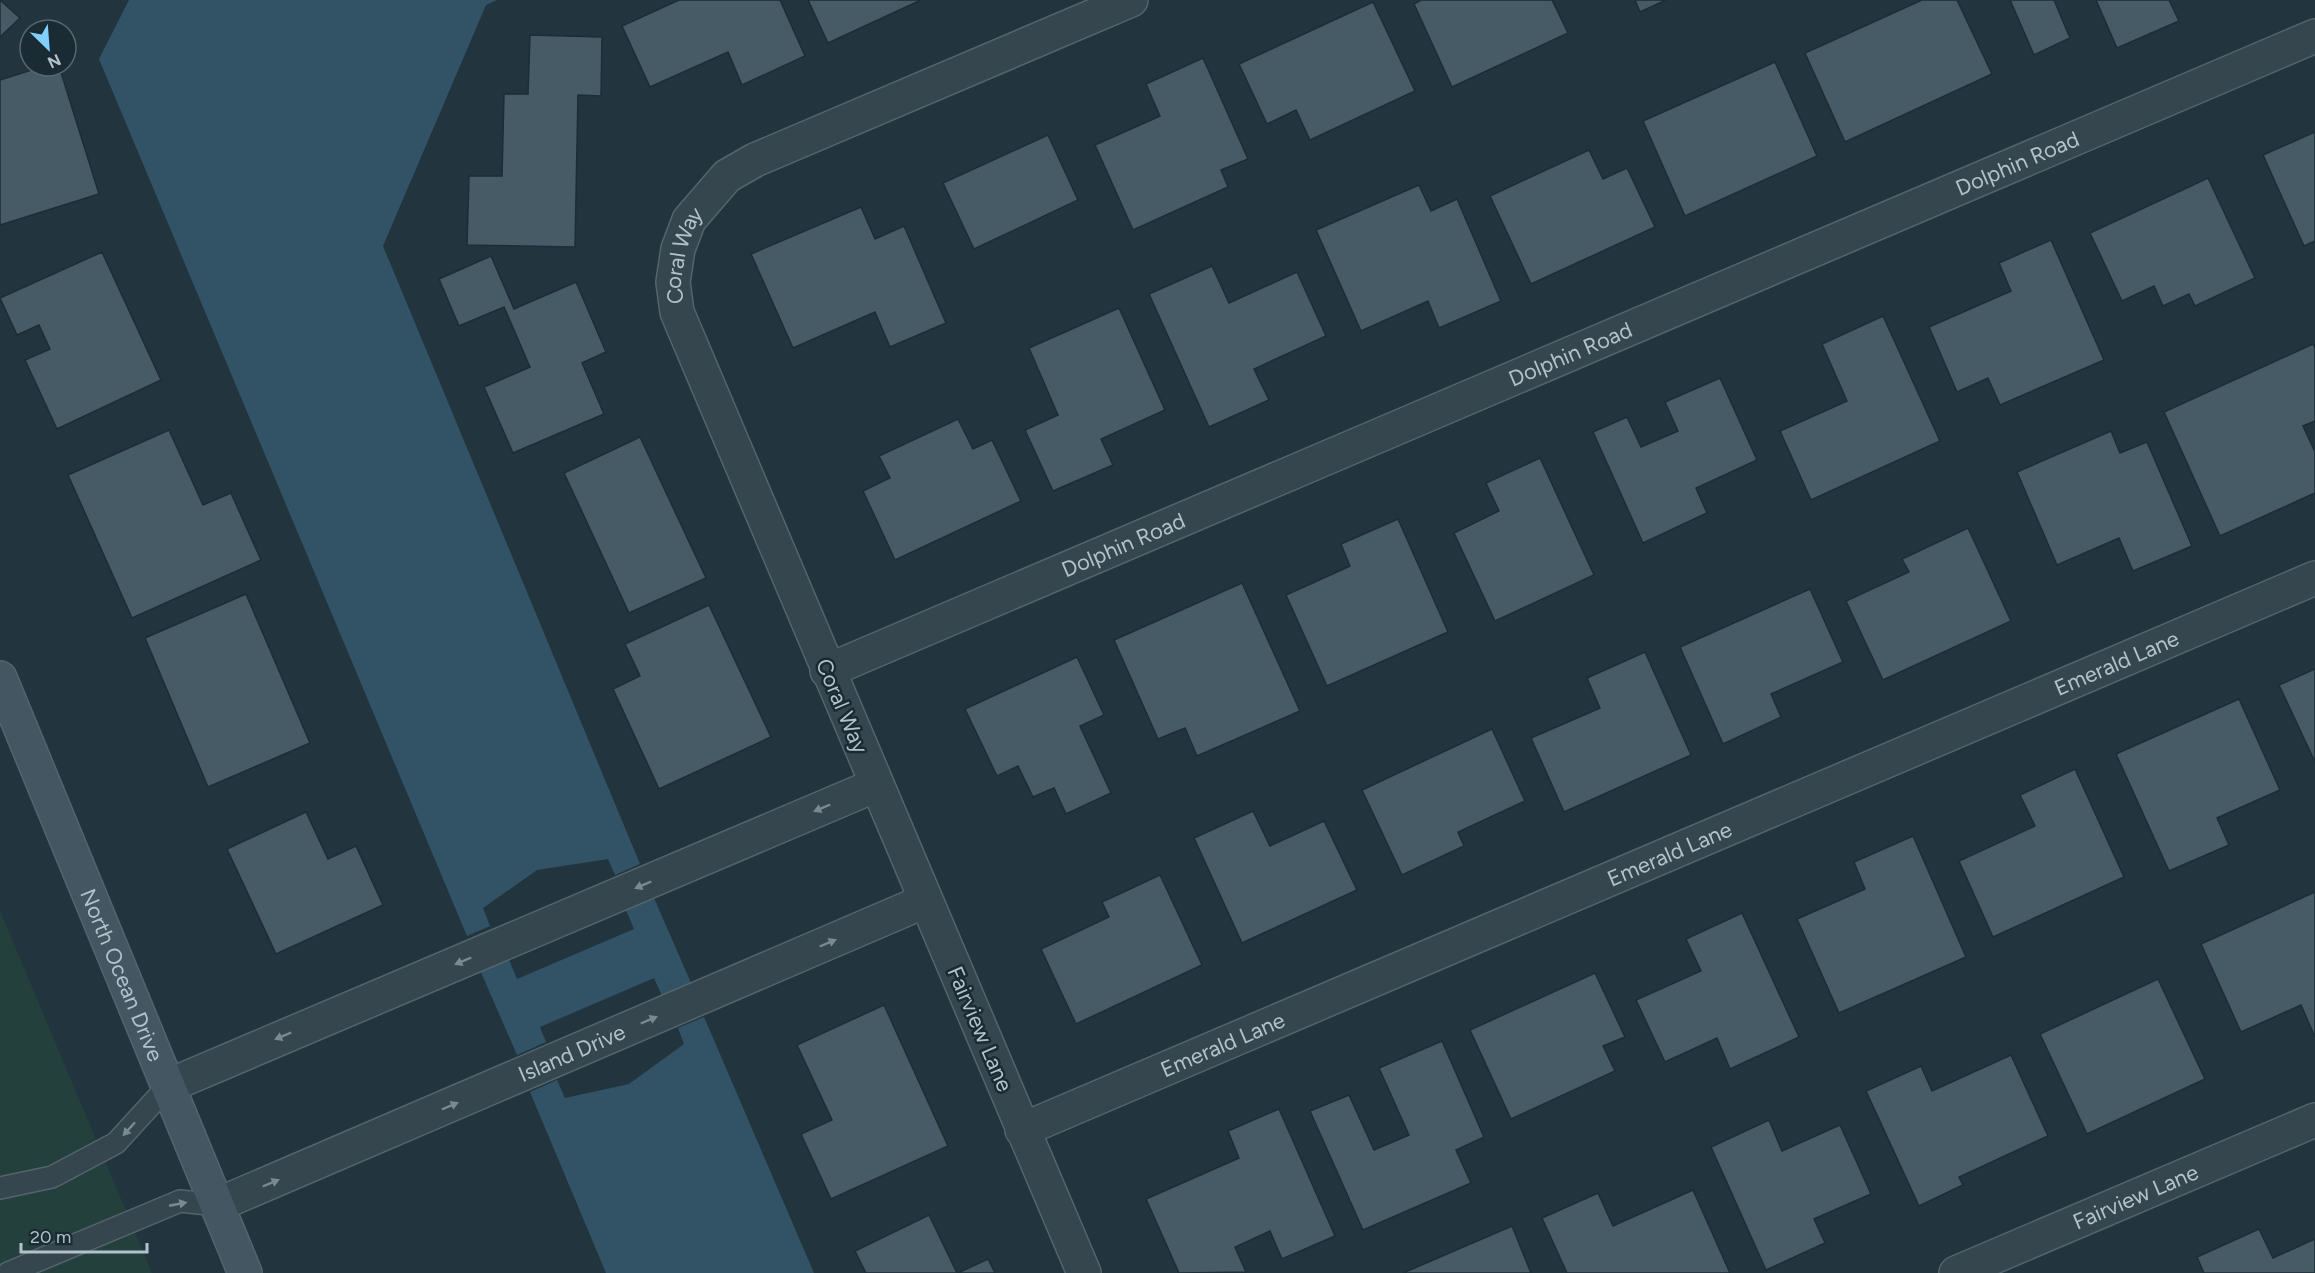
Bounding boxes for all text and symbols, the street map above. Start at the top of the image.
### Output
north arrow [18,18,78,78]
text: N [45,50,64,72]
street label: Dolphin Road [1951,125,2083,201]
street label: Coral Way [659,200,709,306]
street label: Dolphin Road [1504,316,1636,392]
street label: Dolphin Road [1057,506,1189,583]
street label: Emerald Lane [2050,624,2183,701]
street label: Coral Way [810,655,874,758]
one-way arrow [813,804,831,813]
street label: Emerald Lane [1603,815,1736,892]
one-way arrow [634,880,651,889]
street label: North Ocean Drive [75,885,170,1065]
one-way arrow [819,938,837,948]
one-way arrow [454,957,472,966]
street label: Fairview Lane [941,962,1019,1096]
street label: Emerald Lane [1156,1006,1289,1083]
one-way arrow [640,1015,658,1025]
street label: Island Drive [514,1018,629,1088]
one-way arrow [274,1031,292,1041]
one-way arrow [442,1101,460,1111]
one-way arrow [123,1121,136,1136]
street label: Fairview Lane [2069,1158,2202,1235]
one-way arrow [262,1178,280,1187]
one-way arrow [169,1199,188,1208]
scale bar [21,1216,147,1254]
text: 20 m [30,1226,71,1248]

